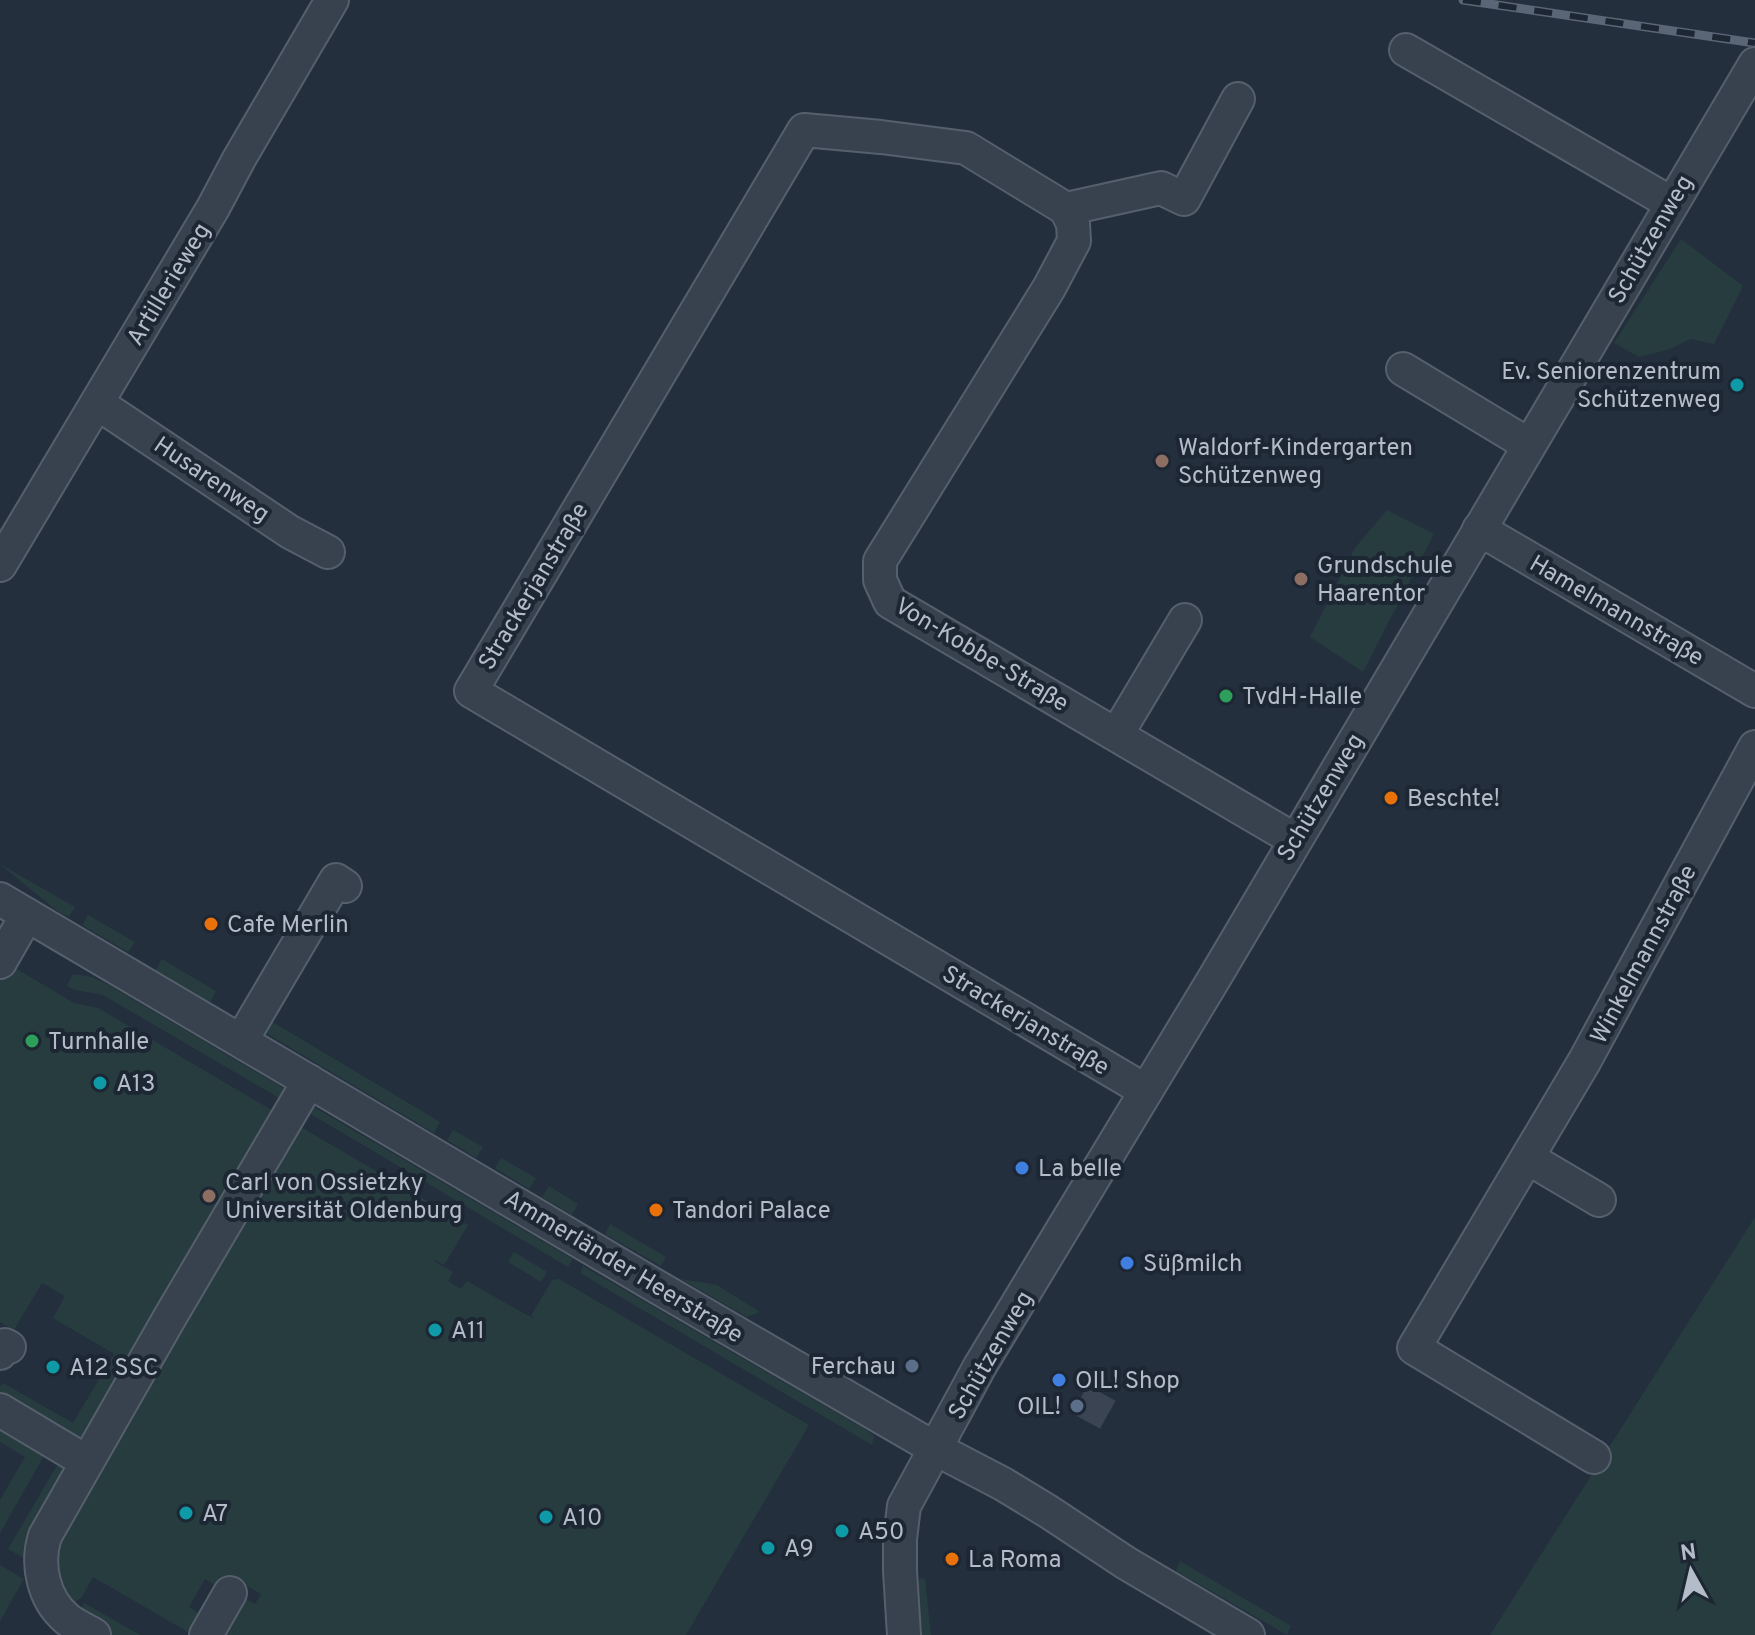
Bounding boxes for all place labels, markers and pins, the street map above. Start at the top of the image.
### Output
place label: Ev. Seniorenzentrum Schützenweg [1501,358,1721,416]
marker: Ev. Seniorenzentrum Schützenweg [1728,376,1746,394]
place label: Waldorf-Kindergarten Schützenweg [1178,434,1413,492]
marker: Waldorf-Kindergarten Schützenweg [1153,452,1171,470]
place label: Grundschule Haarentor [1317,552,1453,610]
marker: Grundschule Haarentor [1292,570,1310,588]
place label: TvdH-Halle [1242,683,1362,713]
marker: TvdH-Halle [1217,687,1235,705]
place label: Beschte! [1407,785,1500,815]
marker: Beschte! [1382,789,1400,807]
place label: Cafe Merlin [227,911,349,941]
marker: Cafe Merlin [202,915,220,933]
place label: Turnhalle [48,1028,149,1058]
marker: Turnhalle [23,1032,41,1050]
place label: A13 [116,1070,155,1100]
marker: A13 [91,1074,109,1092]
place label: La belle [1038,1155,1122,1185]
marker: La belle [1013,1159,1031,1177]
place label: Carl von Ossietzky Universität Oldenburg [225,1169,462,1227]
marker: Carl von Ossietzky Universität Oldenburg [200,1187,218,1205]
place label: Tandori Palace [672,1197,831,1227]
marker: Tandori Palace [647,1201,665,1219]
place label: Süßmilch [1143,1250,1243,1280]
marker: Süßmilch [1118,1254,1136,1272]
place label: A11 [451,1317,485,1347]
marker: A11 [426,1321,444,1339]
place label: Ferchau [811,1353,896,1383]
place label: A12 SSC [69,1354,159,1384]
marker: Ferchau [903,1357,921,1375]
marker: A12 SSC [44,1358,62,1376]
place label: OIL! Shop [1075,1367,1180,1397]
marker: OIL! Shop [1050,1371,1068,1389]
place label: OIL! [1017,1393,1061,1423]
marker: OIL! [1068,1397,1086,1415]
place label: A7 [202,1500,228,1530]
marker: A7 [177,1504,195,1522]
place label: A10 [562,1504,602,1534]
marker: A10 [537,1508,555,1526]
place label: A50 [858,1518,904,1548]
marker: A50 [833,1522,851,1540]
place label: A9 [784,1535,814,1565]
marker: A9 [759,1539,777,1557]
place label: La Roma [968,1546,1061,1576]
marker: La Roma [943,1550,961,1568]

